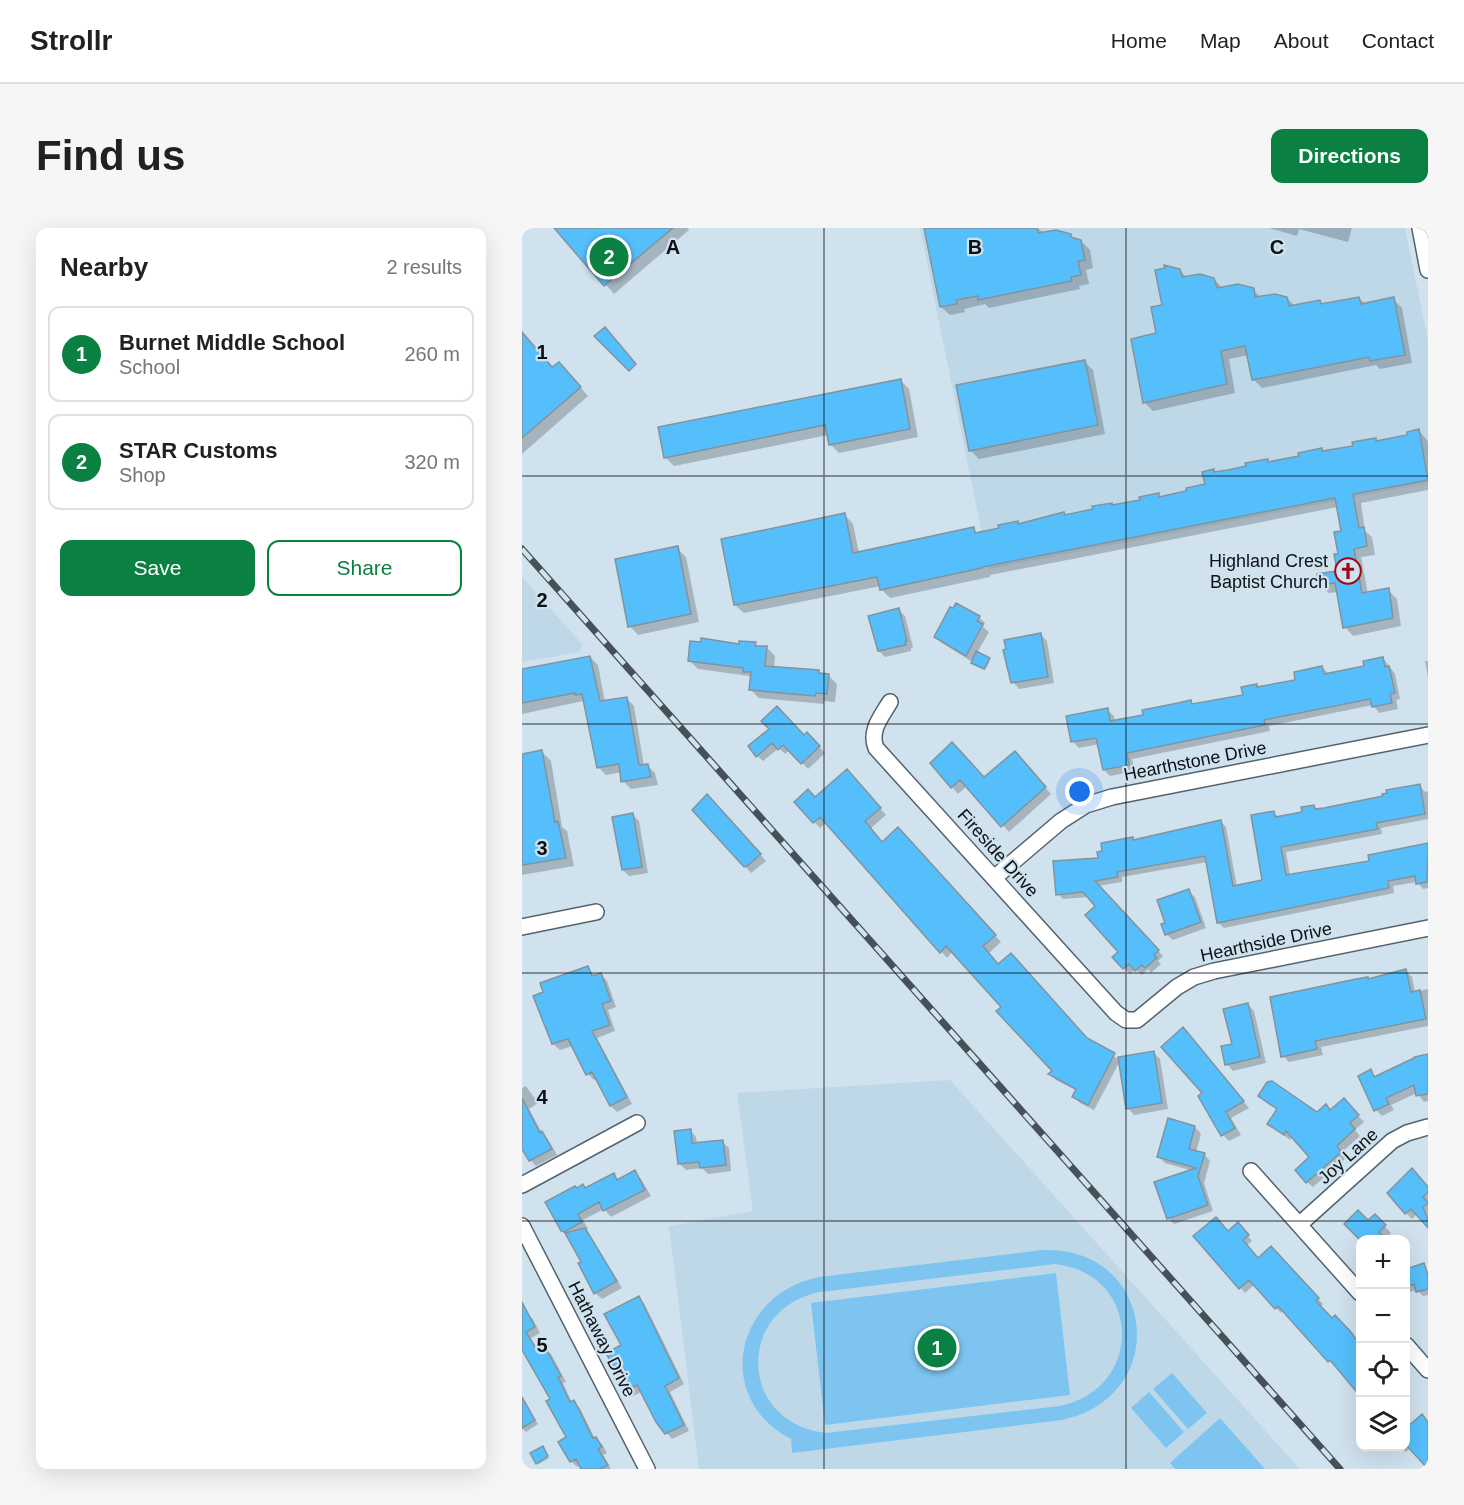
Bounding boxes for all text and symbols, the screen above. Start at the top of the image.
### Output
text: Strollr [30,25,112,56]
text: Home [1111,29,1167,52]
text: Map [1200,29,1241,52]
text: About [1274,29,1329,52]
text: Contact [1362,29,1434,52]
button: Directions [1271,129,1428,183]
text: Find us [36,132,185,179]
pin: 2 [590,234,628,279]
text: A [666,236,680,258]
text: B [968,236,982,258]
text: C [1270,236,1284,258]
text: Nearby [60,252,148,282]
text: 2 results [386,256,462,278]
text: Burnet Middle School [119,330,345,355]
text: 1 [536,341,548,363]
text: 1 [76,343,87,365]
text: 260 m [404,343,460,365]
text: School [119,356,180,378]
text: STAR Customs [119,438,278,463]
text: 2 [76,451,87,473]
text: 320 m [404,451,460,473]
text: Shop [119,464,166,486]
button: Save [60,540,255,596]
button: Share [267,540,462,596]
place label: Highland Crest Baptist Church [1209,551,1328,592]
church icon: Highland Crest Baptist Church [1333,556,1363,586]
text: 2 [536,589,548,611]
street label: Hearthstone Drive [1122,737,1268,785]
your location [1065,777,1094,806]
street label: Fireside Drive [953,805,1043,901]
text: 3 [536,837,548,859]
street label: Hearthside Drive [1198,918,1334,966]
text: 4 [536,1086,548,1108]
street label: Joy Lane [1314,1124,1382,1188]
map controls [1356,1235,1410,1451]
button: + [1356,1235,1410,1289]
street label: Hathaway Drive [564,1278,640,1400]
button: − [1356,1289,1410,1343]
pin: 1 [918,1326,956,1370]
text: 5 [536,1334,548,1356]
button: locate [1356,1343,1410,1397]
button: layers [1356,1397,1410,1451]

